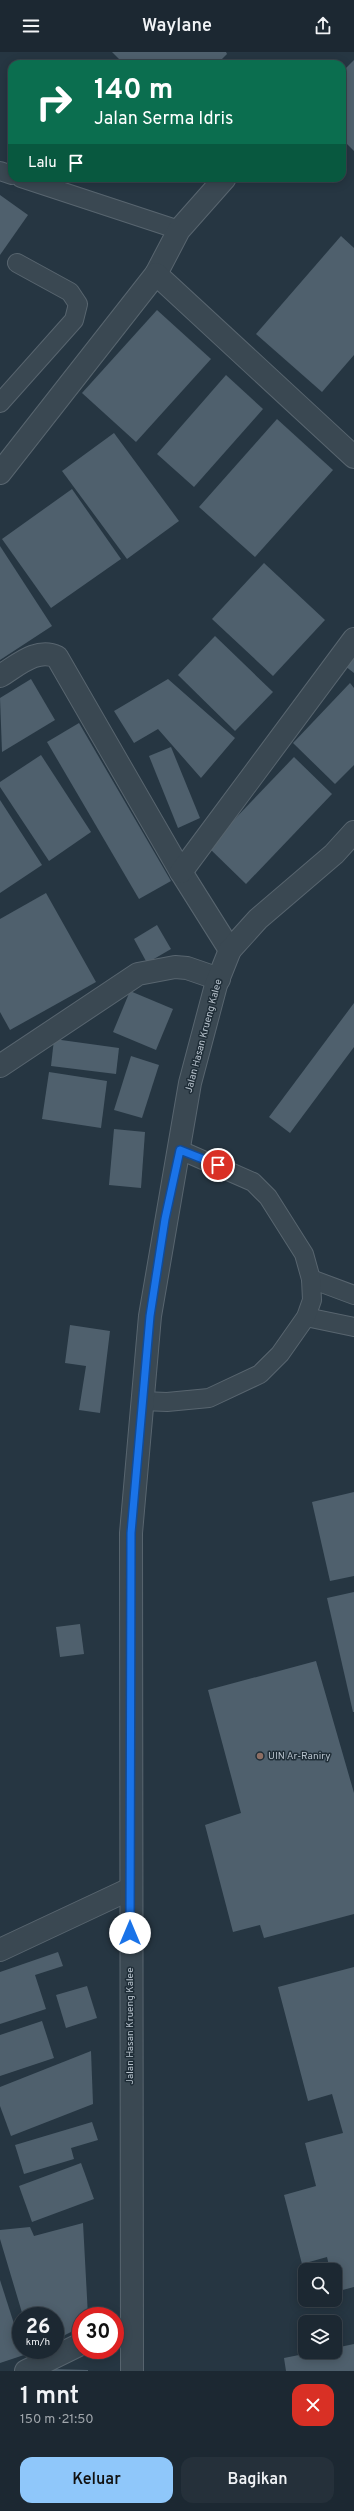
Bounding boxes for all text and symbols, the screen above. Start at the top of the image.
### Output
icon: menu [20,15,42,37]
text: Waylane [142,15,212,38]
icon: share [312,15,334,37]
text: 140 m [94,73,173,109]
icon: right [28,76,80,128]
text: Jalan Serma Idris [94,108,234,131]
icon: arrive [65,152,87,174]
text: Lalu [28,154,57,173]
street label: Jalan Hasan Krueng Kalee [183,978,225,1094]
pin [201,1148,235,1182]
icon: arrive [207,1154,229,1176]
place label: UIN Ar-Raniry [268,1750,330,1763]
marker: UIN Ar-Raniry [255,1751,265,1761]
position arrow [109,1912,151,1954]
street label: Jalan Hasan Krueng Kalee [124,1967,137,2085]
map controls [298,2263,342,2359]
button: search [298,2263,342,2307]
speed limit sign: 30 [72,2307,124,2359]
text: 26 [26,2315,50,2341]
button: layers [298,2315,342,2359]
text: km/h [26,2336,50,2349]
text: 1 mnt [20,2382,79,2412]
button: close [292,2384,334,2426]
text: 150 m · 21:50 [20,2412,94,2428]
button: Keluar [20,2457,173,2503]
button: Bagikan [181,2457,334,2503]

